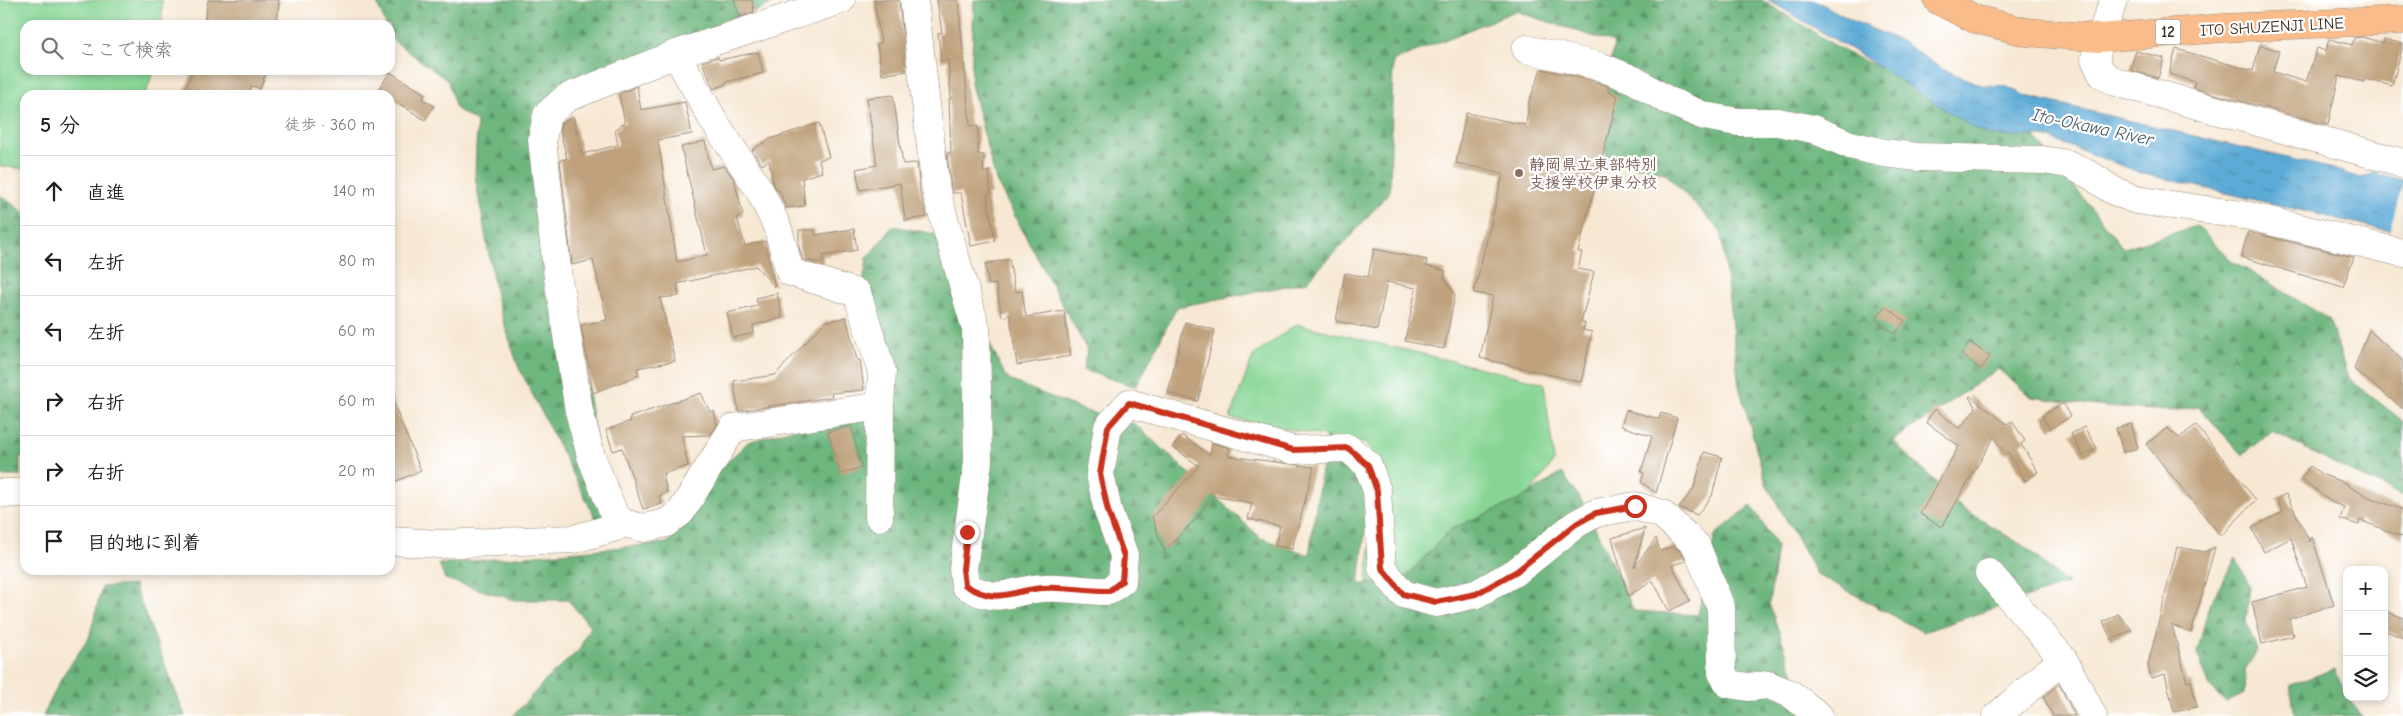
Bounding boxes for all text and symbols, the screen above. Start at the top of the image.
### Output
street label: ITO SHUZENJI LINE [2200,14,2345,40]
search box [20,20,395,75]
road number: 12 [2156,20,2180,44]
icon: search [38,34,66,62]
text: ここで検索 [78,39,173,61]
water label: Ito-Okawa River [2030,104,2156,151]
text: 5 分 [40,113,80,137]
text: 徒歩 · 360 m [284,116,375,134]
place label: 静岡県立東部特別 支援学校伊東分校 [1529,156,1657,192]
marker: 静岡県立東部特別 支援学校伊東分校 [1513,167,1525,179]
icon: ahead [40,177,68,205]
text: 直進 [87,182,125,204]
text: 140 m [333,182,375,200]
icon: left [40,247,68,275]
text: 左折 [87,252,125,274]
text: 80 m [338,252,375,270]
icon: left [40,317,68,345]
text: 左折 [87,322,125,344]
text: 60 m [338,322,375,340]
icon: right [40,387,68,415]
text: 右折 [87,392,125,414]
text: 60 m [338,392,375,410]
icon: right [40,457,68,485]
text: 右折 [87,462,125,484]
text: 20 m [338,462,375,480]
route start [1624,495,1647,518]
route end [956,521,979,544]
icon: arrive [40,527,68,555]
text: 目的地に到着 [87,532,201,554]
map controls [2343,566,2388,701]
button: + [2343,566,2388,611]
button: − [2343,611,2388,656]
button: layers [2343,656,2388,701]

